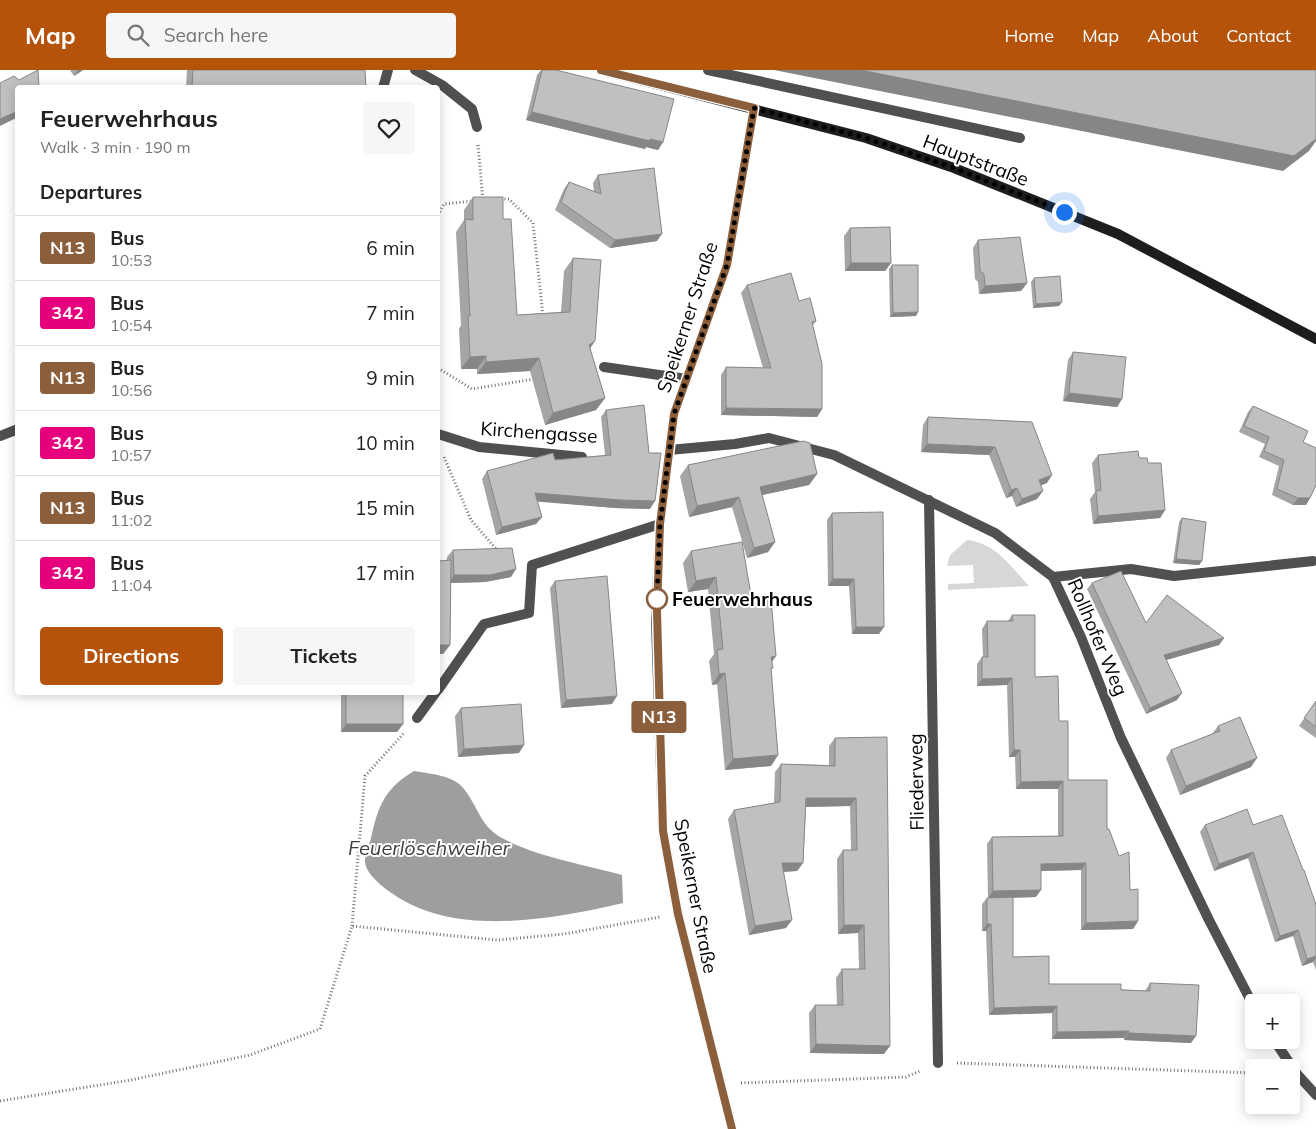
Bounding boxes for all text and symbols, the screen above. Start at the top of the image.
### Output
search box [106,13,456,58]
text: Map [25,20,76,50]
icon: search [124,21,152,49]
text: Search here [164,23,268,47]
text: Home [1004,24,1054,47]
text: Map [1082,24,1119,47]
text: About [1147,24,1198,47]
text: Contact [1226,24,1291,47]
button: heart [363,102,415,154]
text: Feuerwehrhaus [40,103,218,133]
street label: Hauptstraße [920,129,1032,191]
text: Walk · 3 min · 190 m [40,137,191,157]
text: Departures [40,180,142,204]
your location [1052,200,1077,225]
text: Bus [110,226,144,250]
text: N13 [50,236,85,259]
text: 6 min [366,236,415,260]
street label: Speikerner Straße [651,239,723,395]
text: 10:53 [110,250,152,270]
text: Bus [110,291,144,315]
text: 342 [51,301,84,324]
text: 7 min [366,301,415,325]
text: 10:54 [110,315,152,335]
text: Bus [110,356,144,380]
text: N13 [50,366,85,389]
text: 9 min [366,366,415,390]
text: 10:56 [110,380,152,400]
street label: Kirchengasse [480,416,598,448]
text: Bus [110,421,144,445]
text: 342 [51,431,84,454]
text: 10 min [355,431,415,455]
text: 10:57 [110,445,152,465]
text: Bus [110,486,144,510]
text: N13 [50,496,85,519]
text: 15 min [355,496,415,520]
text: 11:02 [110,510,152,530]
text: Bus [110,551,144,575]
text: 342 [51,561,84,584]
text: 17 min [355,561,415,585]
text: 11:04 [110,575,152,595]
street label: Rollhofer Weg [1063,575,1133,699]
place label: Feuerwehrhaus [672,587,813,611]
marker: Feuerwehrhaus [646,588,668,610]
button: Directions [40,627,223,685]
button: Tickets [233,627,415,685]
line badge: N13 [630,701,688,733]
text: N13 [641,705,677,728]
street label: Fliederweg [903,733,929,831]
street label: Speikerner Straße [669,817,723,975]
water label: Feuerlöschweiher [348,835,511,860]
map controls [1245,994,1300,1114]
button: + [1245,994,1300,1049]
button: − [1245,1059,1300,1114]

